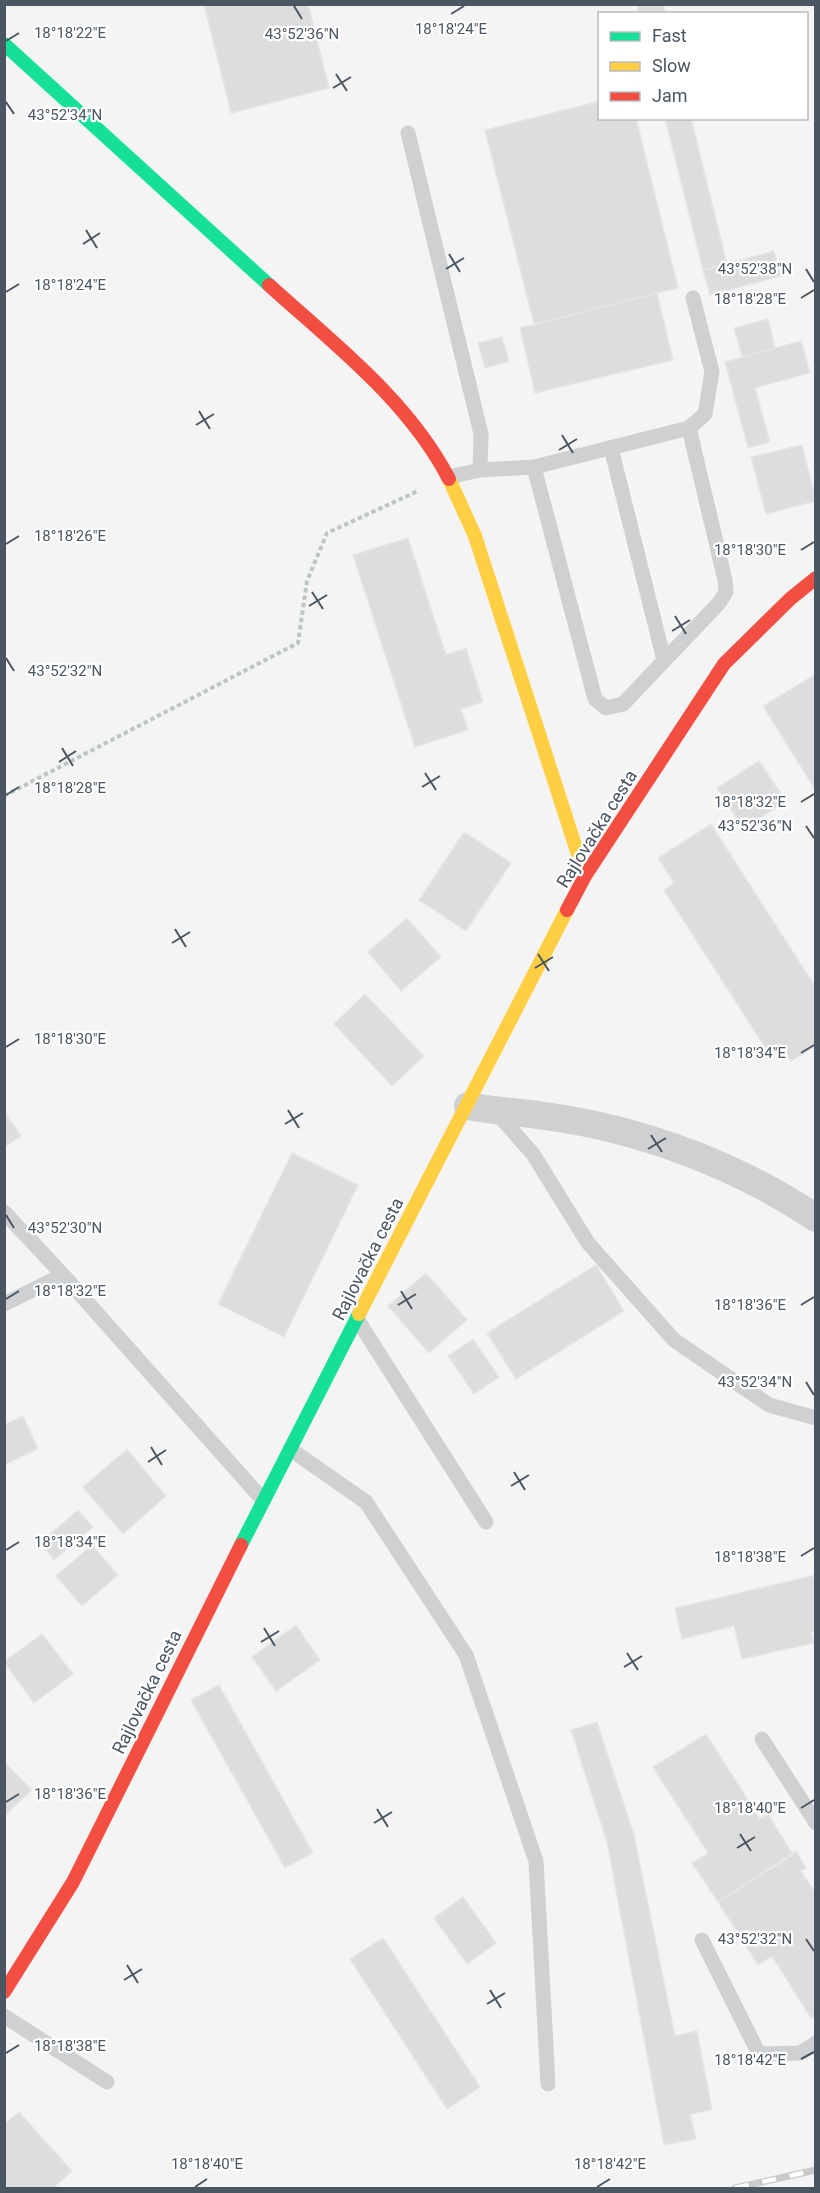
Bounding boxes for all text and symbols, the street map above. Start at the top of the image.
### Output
legend [598,12,808,120]
text: 18°18'24"E [415,20,488,38]
text: 18°18'22"E [34,24,107,42]
text: 43°52'36"N [265,25,339,43]
text: Fast [652,25,687,46]
text: Slow [652,55,691,76]
text: Jam [652,85,688,106]
text: 43°52'34"N [28,106,102,124]
text: 43°52'38"N [718,260,792,278]
text: 18°18'24"E [34,276,107,294]
text: 18°18'28"E [714,290,787,308]
text: 18°18'26"E [34,527,107,545]
text: 18°18'30"E [714,541,787,559]
text: 43°52'32"N [28,662,102,680]
street label: Rajlovačka cesta [552,766,641,891]
text: 18°18'28"E [34,779,107,797]
text: 18°18'32"E [714,793,787,811]
text: 43°52'36"N [718,817,792,835]
text: 18°18'30"E [34,1030,107,1048]
text: 18°18'34"E [714,1044,787,1062]
street label: Rajlovačka cesta [328,1194,408,1324]
text: 43°52'30"N [28,1219,102,1237]
text: 18°18'32"E [34,1282,107,1300]
text: 18°18'36"E [714,1296,787,1314]
text: 43°52'34"N [718,1373,792,1391]
text: 18°18'34"E [34,1533,107,1551]
text: 18°18'38"E [714,1548,787,1566]
street label: Rajlovačka cesta [108,1627,186,1757]
text: 18°18'36"E [34,1785,107,1803]
text: 18°18'40"E [714,1799,787,1817]
text: 43°52'32"N [718,1930,792,1948]
text: 18°18'38"E [34,2037,107,2055]
text: 18°18'42"E [714,2051,787,2069]
text: 18°18'40"E [171,2155,244,2173]
text: 18°18'42"E [574,2155,647,2173]

